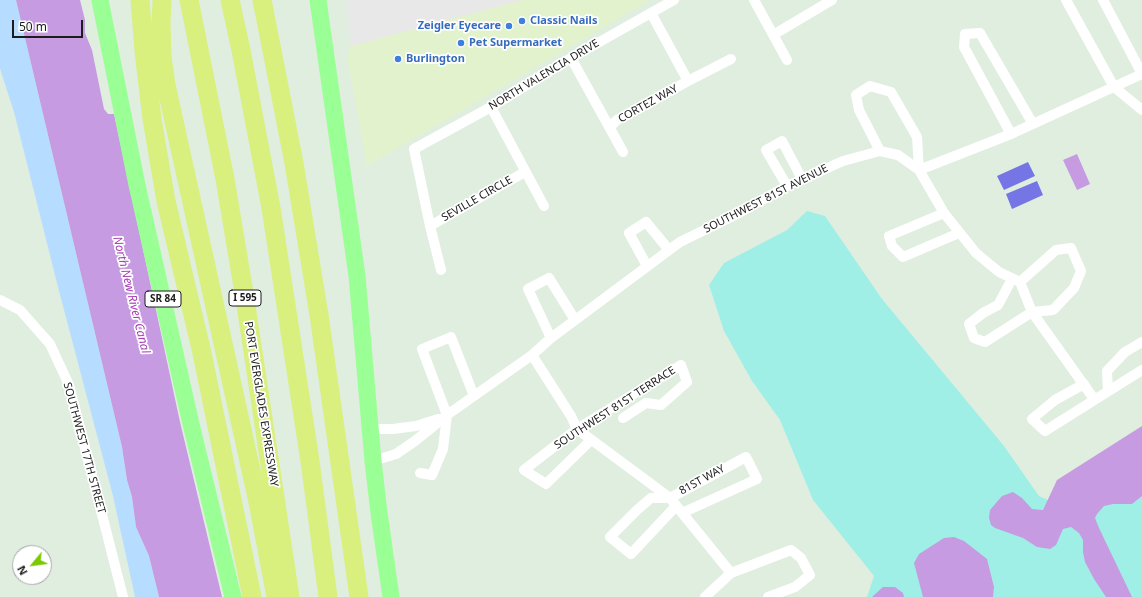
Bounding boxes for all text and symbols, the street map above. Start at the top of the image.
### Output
scale bar [14,12,85,38]
place label: Classic Nails [530,14,597,28]
marker: Classic Nails [517,16,527,26]
text: 50 m [19,18,47,35]
place label: Zeigler Eyecare [418,19,501,33]
marker: Zeigler Eyecare [504,21,514,31]
place label: Pet Supermarket [469,36,562,50]
street label: NORTH VALENCIA DRIVE [486,37,602,113]
marker: Pet Supermarket [456,38,466,48]
place label: Burlington [406,52,465,66]
marker: Burlington [393,54,403,64]
street label: CORTEZ WAY [616,82,680,126]
street label: SOUTHWEST 81ST AVENUE [702,162,830,236]
street label: SEVILLE CIRCLE [439,173,515,225]
water label: North New River Canal [109,235,153,355]
road number: I 595 [229,290,261,306]
road number: SR 84 [145,291,181,307]
street label: PORT EVERGLADES EXPRESSWAY [241,320,281,488]
street label: SOUTHWEST 81ST TERRACE [552,364,678,452]
street label: SOUTHWEST 17TH STREET [60,381,108,515]
street label: 81ST WAY [677,462,727,498]
north arrow [12,545,52,585]
text: N [13,563,31,578]

